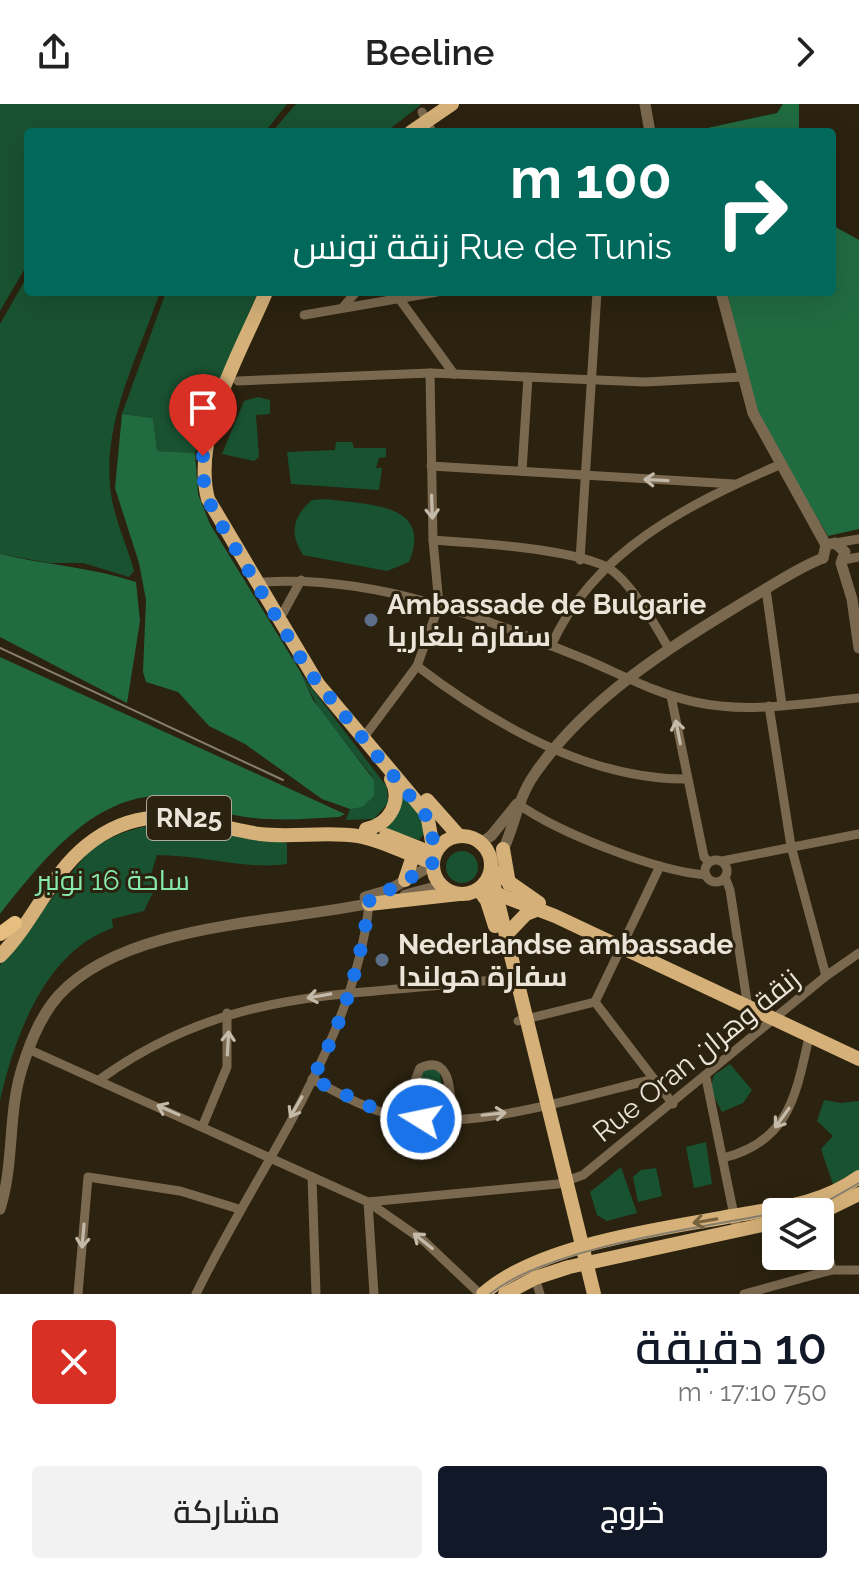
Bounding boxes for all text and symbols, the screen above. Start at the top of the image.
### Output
icon: share [32,30,76,74]
icon: forward [783,30,827,74]
text: Beeline [365,31,494,73]
text: 100 m [510,145,672,211]
icon: right [700,160,804,264]
text: Rue de Tunis زنقة تونس [293,225,672,267]
pin [169,374,237,456]
icon: arrive [181,386,225,430]
one-way arrow [643,472,670,487]
one-way arrow [424,493,439,520]
place label: Ambassade de Bulgarie سفارة بلغاريا [387,588,707,653]
marker: Ambassade de Bulgarie سفارة بلغاريا [362,611,380,629]
one-way arrow [670,720,685,746]
road number: RN25 [147,796,231,840]
park label: ساحة 16 نونبر [34,864,190,897]
place label: Nederlandse ambassade سفارة هولندا [398,928,734,993]
marker: Nederlandse ambassade سفارة هولندا [373,951,391,969]
street label: Rue Oran زنقة وهران [586,962,806,1149]
one-way arrow [307,990,333,1005]
one-way arrow [221,1030,236,1057]
position arrow [379,1077,463,1161]
one-way arrow [288,1095,304,1118]
one-way arrow [156,1101,181,1116]
one-way arrow [480,1107,507,1122]
one-way arrow [774,1107,791,1128]
map controls [762,1198,834,1270]
button: layers [762,1198,834,1270]
one-way arrow [693,1215,718,1230]
one-way arrow [75,1222,90,1249]
one-way arrow [413,1232,434,1250]
text: 10 دقيقة [635,1319,827,1375]
button: close [32,1320,116,1404]
text: 750 m · 17:10 [678,1377,827,1407]
button: مشاركة [32,1466,422,1558]
button: خروج [438,1466,827,1558]

